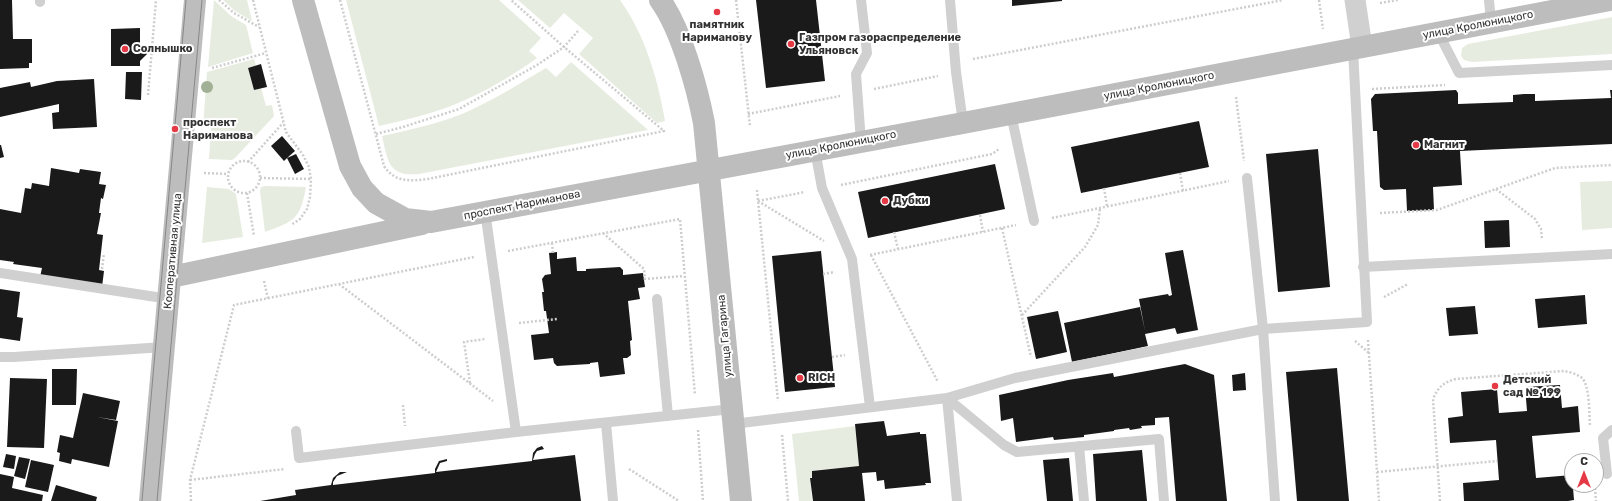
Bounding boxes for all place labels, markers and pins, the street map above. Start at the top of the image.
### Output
marker: памятник Нариманову [712,7,722,17]
place label: памятник Нариманову [682,18,752,44]
place label: Газпром газораспределение Ульяновск [799,31,961,57]
marker: Газпром газораспределение Ульяновск [786,39,796,49]
place label: Солнышко [133,42,193,56]
marker: Солнышко [120,44,130,54]
place label: проспект Нариманова [183,116,253,142]
marker: проспект Нариманова [170,124,180,134]
place label: Магнит [1424,138,1465,152]
marker: Магнит [1411,140,1421,150]
place label: Дубки [893,194,929,208]
marker: Дубки [880,196,890,206]
place label: RICH [808,371,835,385]
marker: RICH [795,373,805,383]
place label: Детский сад № 199 [1503,373,1561,399]
marker: Детский сад № 199 [1490,381,1500,391]

